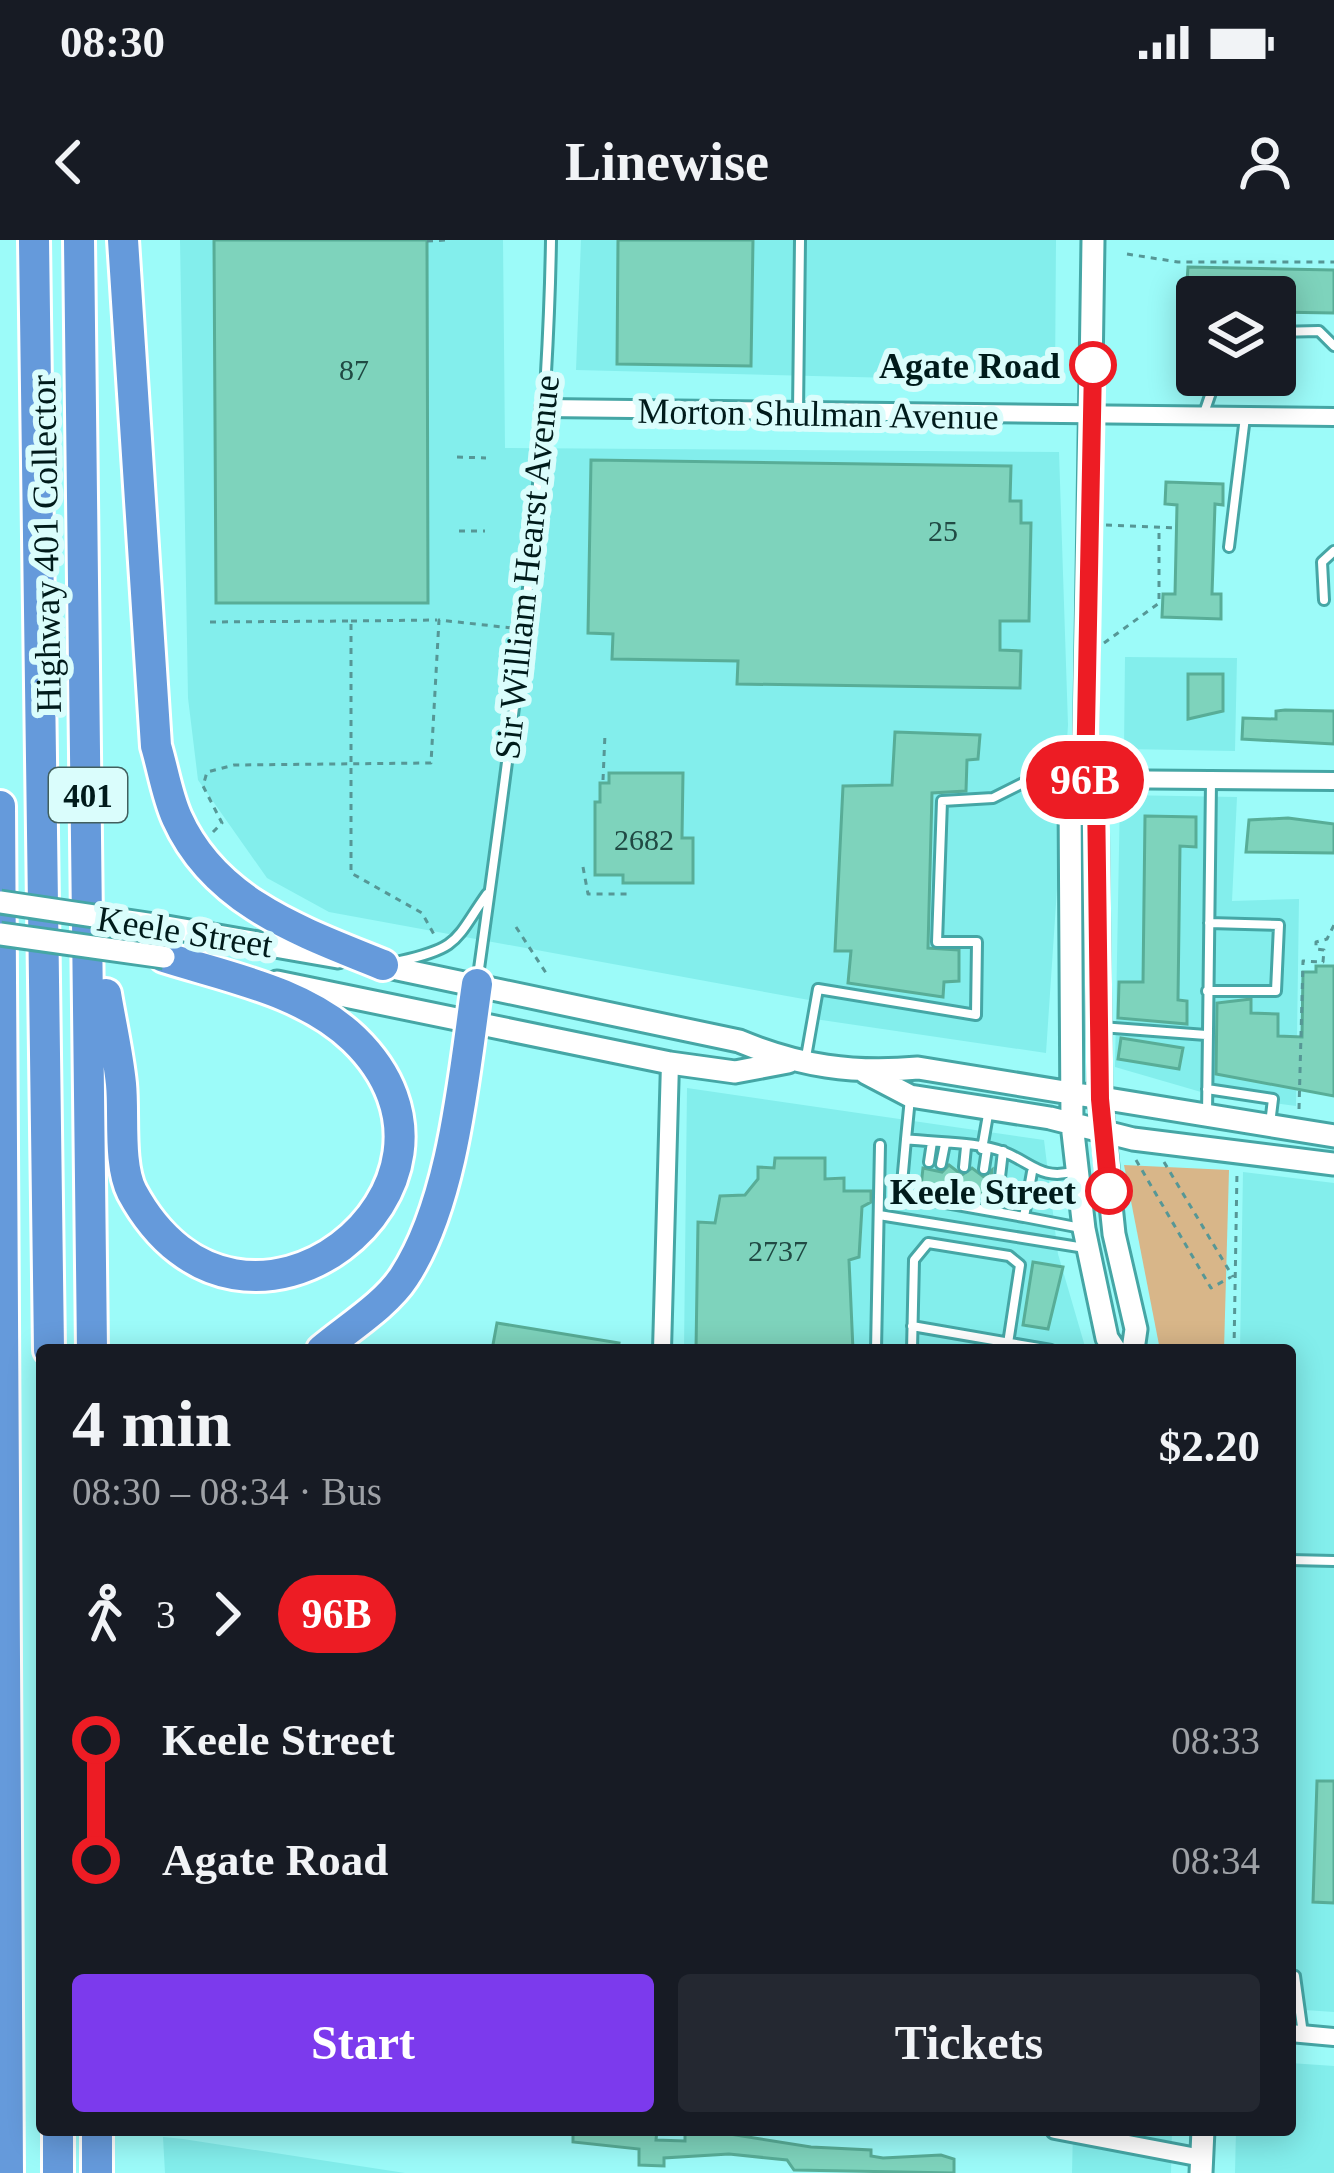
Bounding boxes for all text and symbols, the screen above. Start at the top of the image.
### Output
text: 08:30 [60,17,165,67]
icon: back [36,129,102,195]
icon: person [1232,129,1298,195]
text: Linewise [565,132,769,192]
map controls [1176,276,1296,396]
button: layers [1176,276,1296,396]
marker: Agate Road [1071,343,1115,387]
place label: Agate Road [879,346,1060,386]
house number: 87 [339,353,369,386]
street label: Sir William Hearst Avenue [487,373,567,761]
street label: Highway 401 Collector [23,375,69,713]
street label: Morton Shulman Avenue [637,391,999,437]
house number: 25 [928,514,958,547]
line badge: 96B [1016,741,1154,819]
text: 96B [1050,757,1120,803]
road number: 401 [49,768,127,822]
house number: 2682 [614,823,674,856]
street label: Keele Street [94,898,275,966]
marker: Keele Street [1087,1169,1131,1213]
place label: Keele Street [890,1172,1076,1212]
house number: 2737 [748,1234,808,1267]
text: 4 min [72,1387,232,1460]
text: $2.20 [1159,1421,1260,1471]
text: 08:30 – 08:34 · Bus [72,1470,382,1513]
icon: walk [72,1581,138,1647]
icon: forward [194,1581,260,1647]
text: 96B [302,1591,372,1637]
text: 3 [156,1593,176,1636]
text: Keele Street [162,1715,395,1765]
text: 08:33 [1171,1719,1260,1762]
text: Agate Road [162,1835,388,1885]
text: 08:34 [1171,1839,1260,1882]
button: Start [72,1974,654,2112]
button: Tickets [678,1974,1260,2112]

